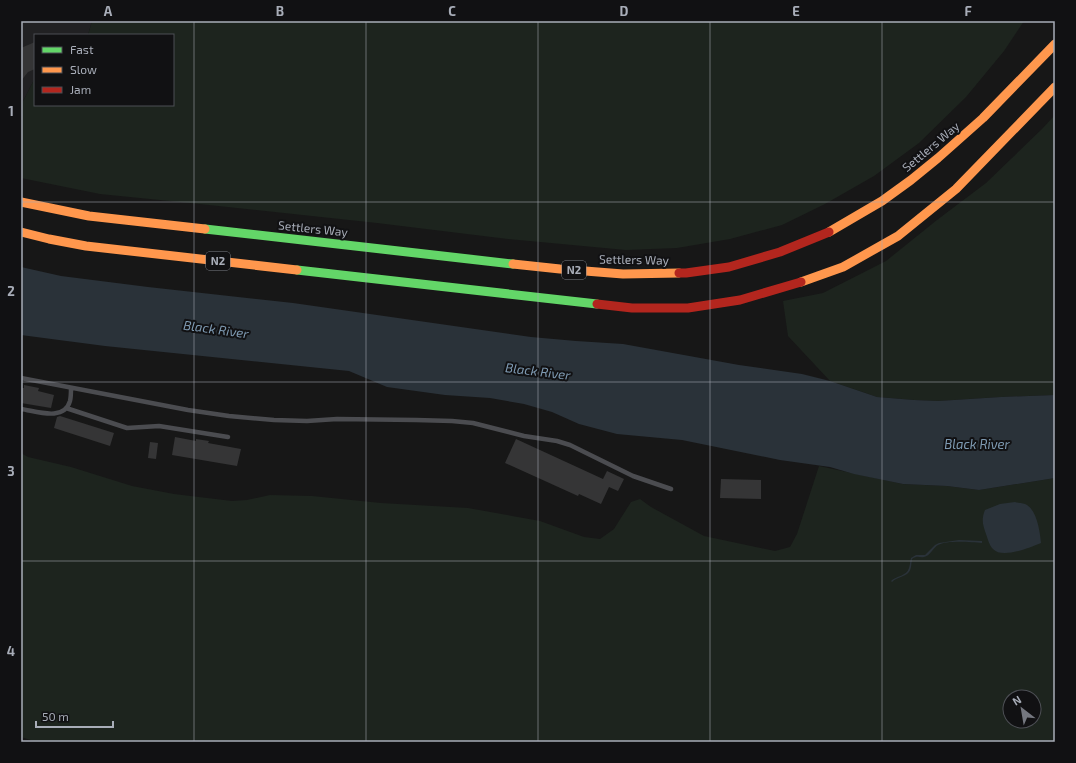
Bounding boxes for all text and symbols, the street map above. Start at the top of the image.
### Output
text: A [104,3,113,19]
text: B [276,3,284,19]
text: C [448,3,456,19]
text: D [620,3,629,19]
text: E [792,3,800,19]
text: F [964,3,972,19]
legend [34,34,174,106]
text: Fast [70,42,94,56]
text: Slow [70,62,97,76]
text: Jam [70,82,91,96]
text: 1 [8,103,14,119]
street label: Settlers Way [899,118,962,174]
street label: Settlers Way [278,217,349,239]
street label: Settlers Way [599,251,670,267]
road number: N2 [206,252,230,270]
road number: N2 [562,261,586,279]
text: 2 [7,283,15,299]
water label: Black River [182,317,250,342]
water label: Black River [504,359,572,383]
water label: Black River [944,436,1011,452]
text: 3 [7,463,15,479]
text: 4 [7,643,15,659]
north arrow [1002,689,1042,729]
text: N [1010,692,1023,708]
scale bar [36,703,113,729]
text: 50 m [42,709,69,723]

